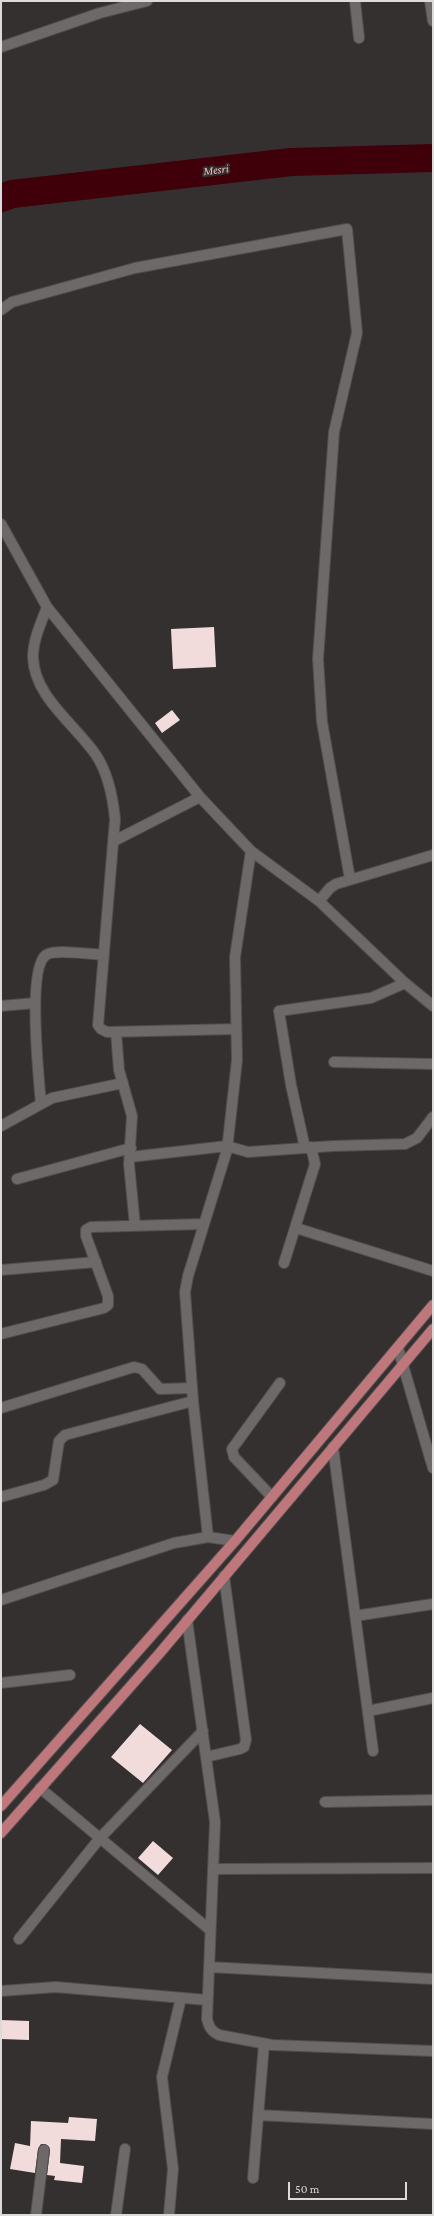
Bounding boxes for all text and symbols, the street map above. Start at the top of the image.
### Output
water label: Mesri [202,161,230,179]
scale bar [290,2174,409,2200]
text: 50 m [295,2182,319,2196]

